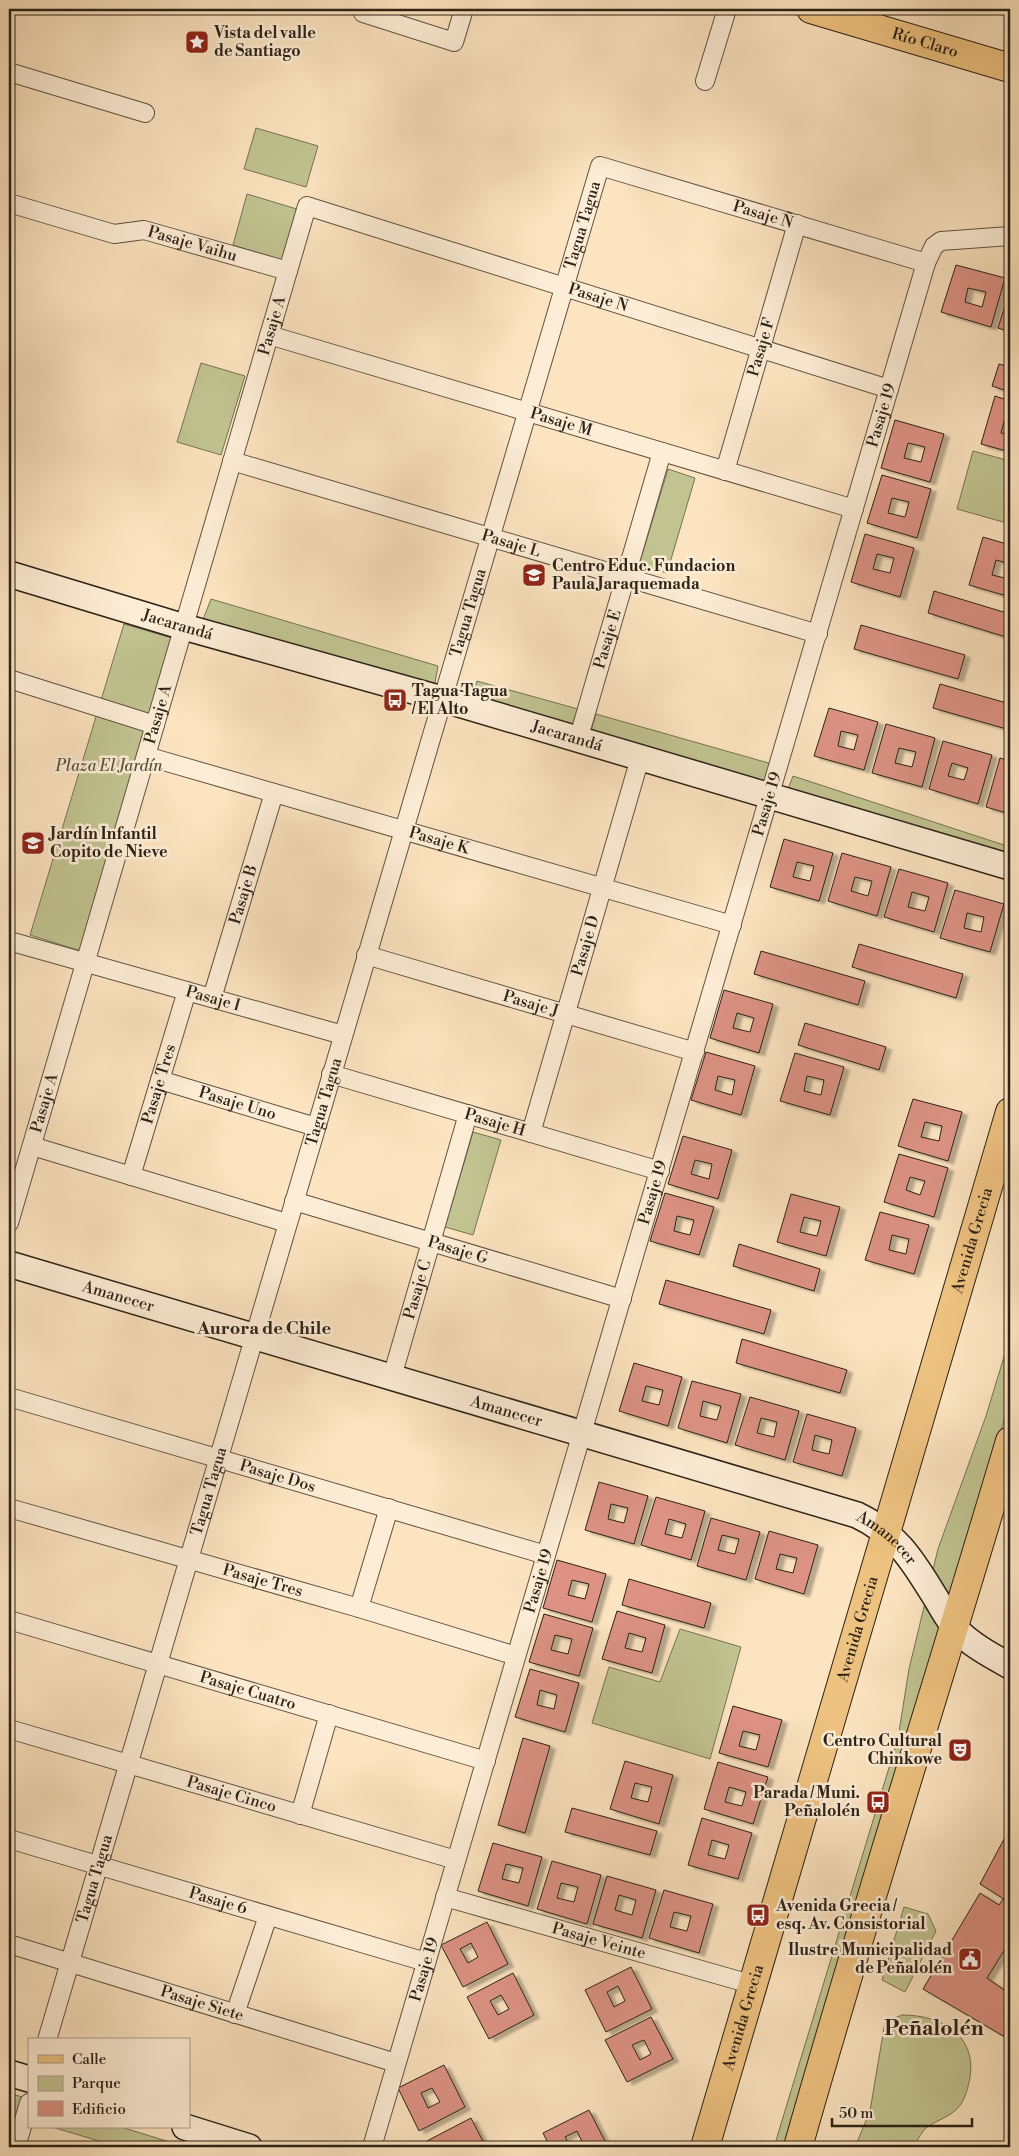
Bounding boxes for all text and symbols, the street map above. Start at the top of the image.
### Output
place label: Vista del valle de Santiago [213,23,316,61]
street label: Río Claro [890,24,961,62]
place icon: Vista del valle de Santiago [184,29,210,55]
street label: Tagua Tagua [560,178,605,272]
street label: Pasaje Ñ [731,196,796,233]
street label: Pasaje Vaihu [145,222,239,266]
street label: Pasaje N [566,279,631,316]
street label: Pasaje A [254,293,290,358]
street label: Pasaje F [743,315,779,379]
street label: Pasaje 19 [862,381,900,450]
street label: Pasaje M [528,403,595,441]
street label: Pasaje L [479,525,543,562]
place label: Centro Educ. Fundacion Paula Jaraquemada [552,556,736,594]
school or university icon: Centro Educ. Fundacion Paula Jaraquemada [521,562,547,588]
street label: Tagua Tagua [446,565,491,659]
street label: Jacarandá [139,605,216,645]
street label: Pasaje E [589,607,626,671]
street label: Pasaje A [140,681,176,746]
place label: Tagua Tagua / El Alto [411,681,508,719]
bus stop icon: Tagua Tagua / El Alto [382,687,408,713]
street label: Jacarandá [528,716,606,756]
park label: Plaza El Jardín [55,756,164,776]
street label: Pasaje 19 [748,769,786,838]
street label: Pasaje K [407,822,473,859]
place label: Jardín Infantil Copito de Nieve [48,824,168,862]
school or university icon: Jardín Infantil Copito de Nieve [20,830,46,856]
street label: Pasaje B [225,862,262,927]
street label: Pasaje D [567,913,604,978]
street label: Pasaje I [183,981,243,1016]
street label: Pasaje J [501,986,561,1021]
street label: Pasaje Tres [137,1042,180,1126]
street label: Tagua Tagua [301,1055,347,1149]
street label: Pasaje A [26,1070,63,1135]
street label: Pasaje Uno [196,1082,279,1124]
street label: Pasaje H [462,1104,528,1141]
street label: Pasaje 19 [634,1158,672,1227]
street label: Avenida Grecia [947,1184,997,1297]
street label: Pasaje G [425,1232,490,1268]
street label: Pasaje C [399,1258,435,1322]
street label: Amanecer [79,1276,157,1316]
district label: Aurora de Chile [196,1317,331,1340]
street label: Amanecer [467,1391,545,1431]
street label: Tagua Tagua [186,1444,232,1538]
street label: Pasaje Dos [237,1455,318,1497]
street label: Amanecer [852,1506,921,1569]
street label: Pasaje 19 [520,1546,557,1615]
street label: Pasaje Tres [220,1560,305,1601]
street label: Avenida Grecia [832,1573,883,1685]
street label: Pasaje Cuatro [197,1667,298,1714]
place label: Centro Cultural Chinkowe [823,1731,943,1769]
theatre icon: Centro Cultural Chinkowe [947,1737,973,1763]
street label: Pasaje Cinco [184,1772,279,1817]
place label: Parada / Muni. Peñalolén [753,1783,860,1821]
bus stop icon: Parada / Muni. Peñalolén [865,1789,891,1815]
street label: Tagua Tagua [72,1831,117,1925]
street label: Pasaje 6 [187,1883,250,1919]
place label: Avenida Grecia / esq. Av. Consistorial [775,1896,926,1934]
bus stop icon: Avenida Grecia / esq. Av. Consistorial [745,1902,771,1928]
street label: Pasaje Veinte [550,1918,648,1964]
street label: Pasaje 19 [405,1935,443,2004]
place label: Ilustre Municipalidad de Peñalolén [788,1940,952,1978]
public building icon: Ilustre Municipalidad de Peñalolén [957,1946,983,1972]
street label: Avenida Grecia [718,1961,768,2074]
street label: Pasaje Siete [158,1981,246,2026]
district label: Peñalolén [884,2016,984,2042]
legend [28,2038,190,2128]
text: Calle [72,2050,106,2069]
text: Parque [72,2074,121,2093]
scale bar [832,2096,972,2128]
text: Edificio [72,2100,126,2119]
text: 50 m [839,2104,873,2123]

